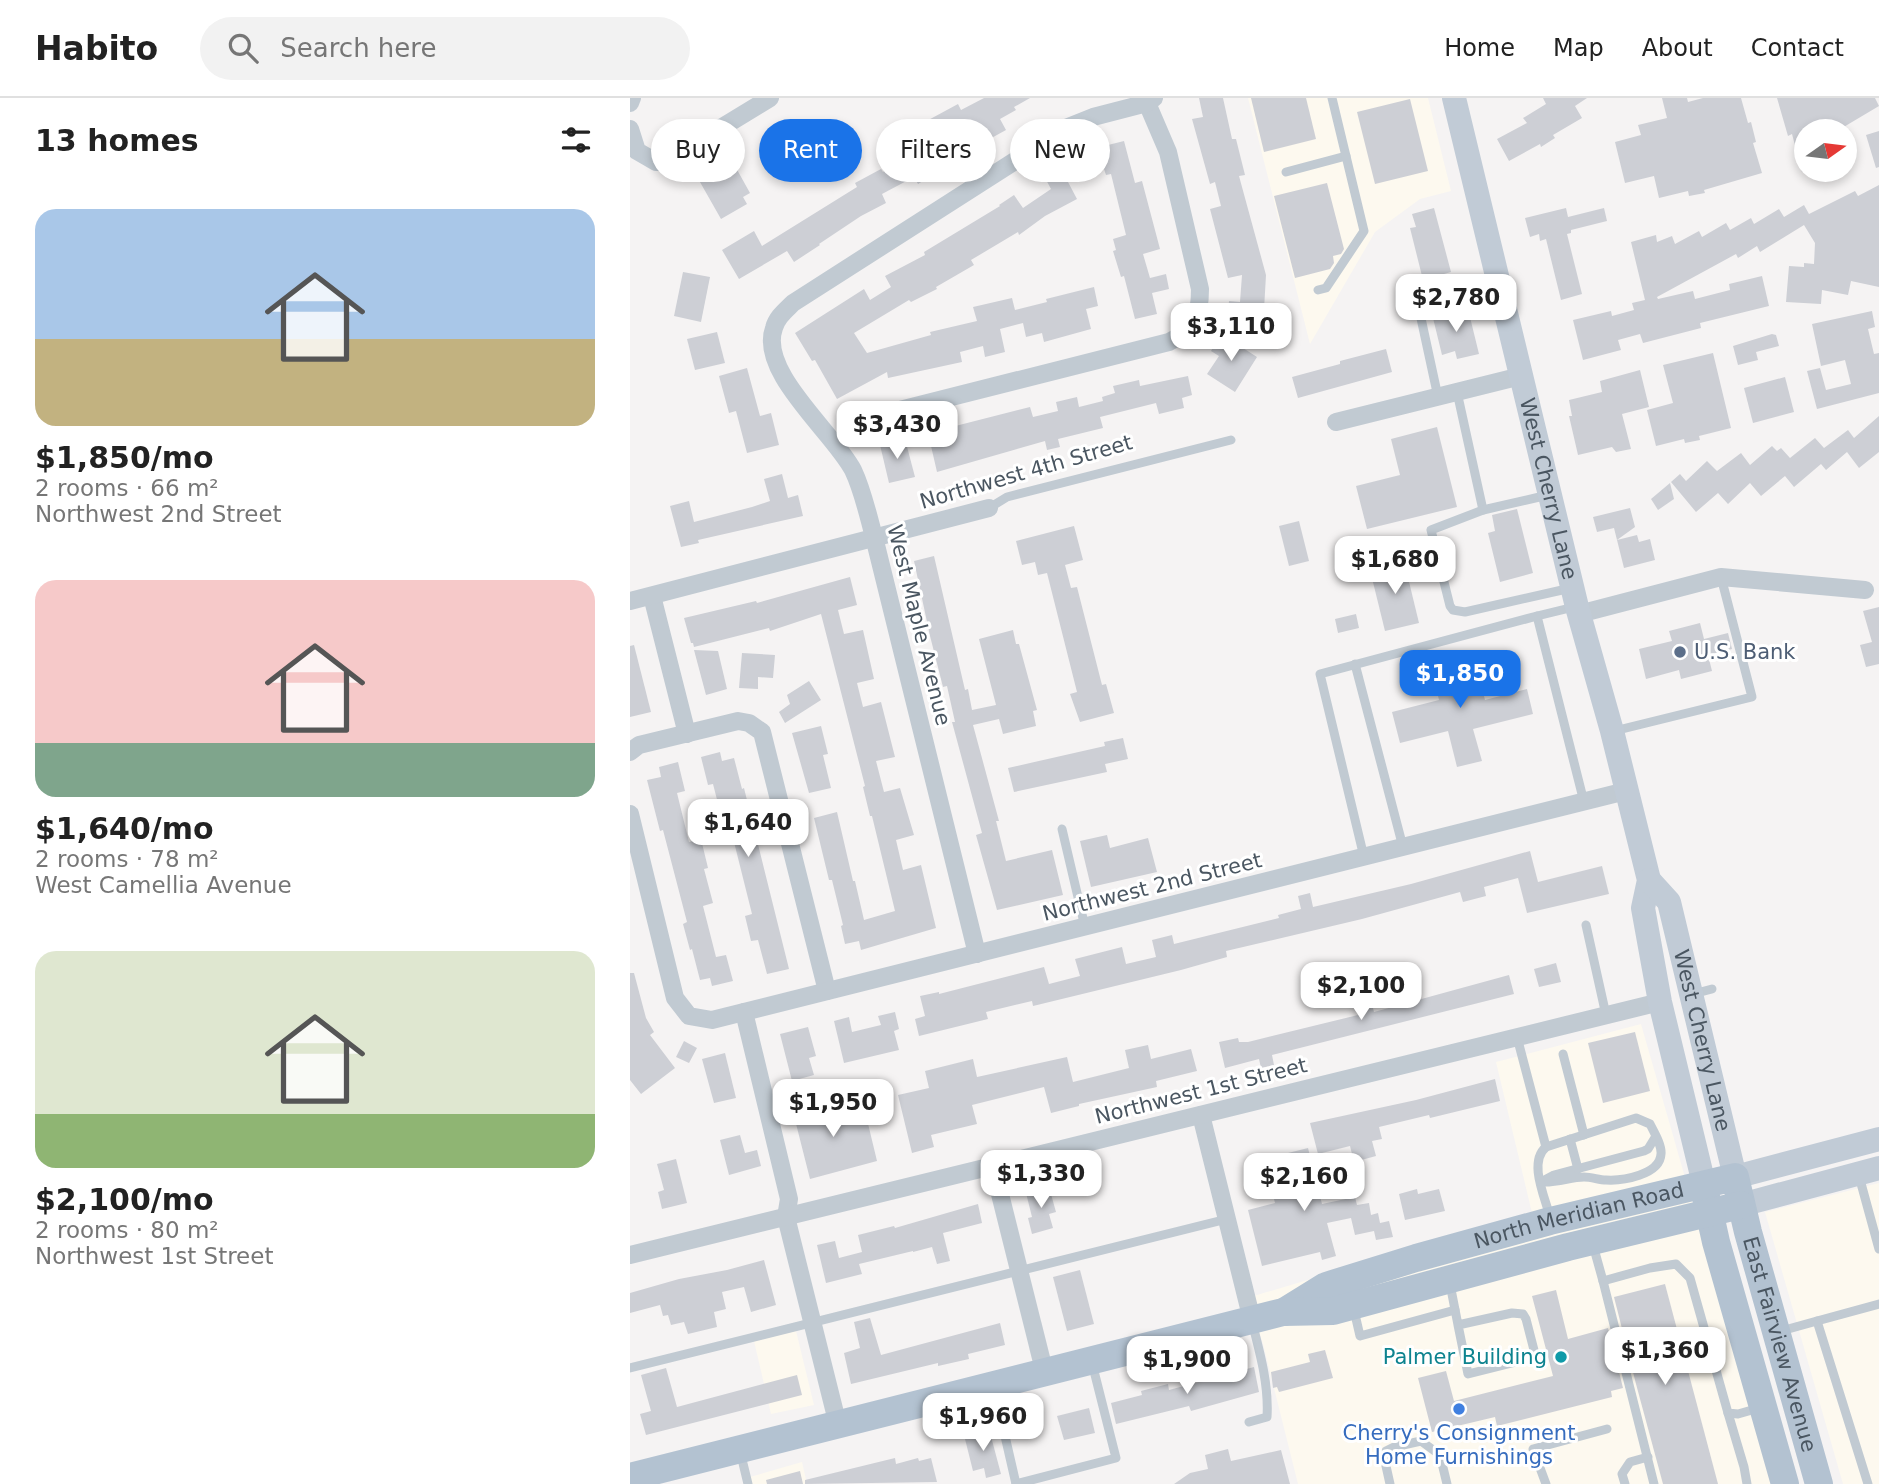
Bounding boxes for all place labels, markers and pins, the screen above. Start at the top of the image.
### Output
pin: $2,780 [1399,274,1513,334]
pin: $3,110 [1174,303,1288,363]
pin: $3,430 [840,402,954,461]
pin: $1,680 [1338,536,1452,596]
place label: U.S. Bank [1694,640,1796,664]
marker: U.S. Bank [1672,644,1688,660]
pin: $1,850 [1403,650,1517,710]
pin: $1,640 [691,800,805,859]
pin: $2,100 [1304,962,1418,1022]
pin: $1,950 [776,1080,890,1139]
pin: $1,330 [984,1150,1098,1210]
pin: $2,160 [1247,1154,1361,1213]
pin: $1,360 [1608,1328,1722,1387]
pin: $1,900 [1130,1336,1244,1396]
place label: Palmer Building [1383,1345,1547,1369]
marker: Palmer Building [1553,1349,1569,1365]
pin: $1,960 [926,1394,1040,1453]
marker: Cherry's Consignment Home Furnishings [1451,1401,1467,1417]
place label: Cherry's Consignment Home Furnishings [1343,1421,1575,1469]

